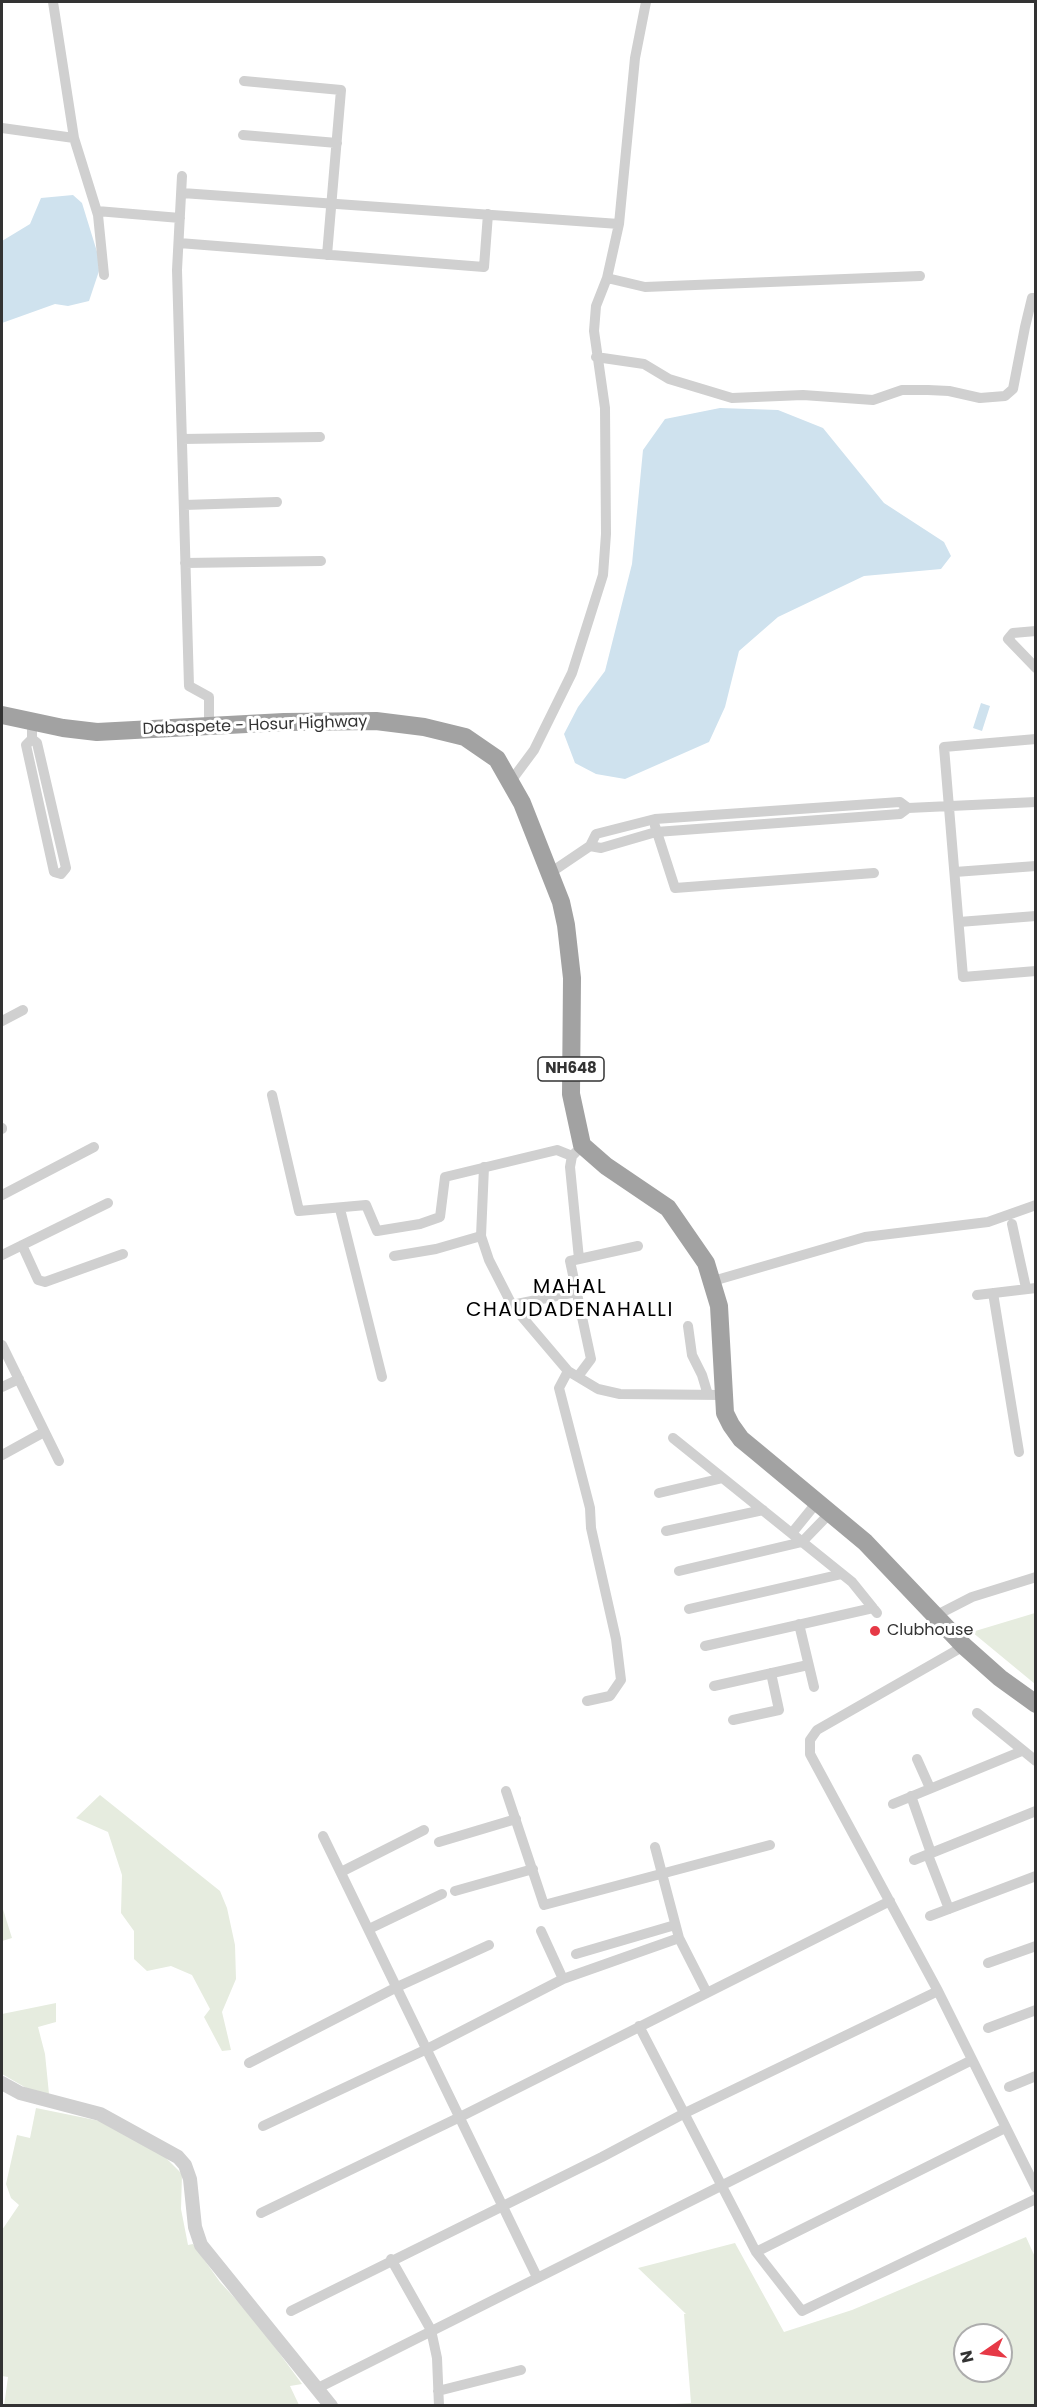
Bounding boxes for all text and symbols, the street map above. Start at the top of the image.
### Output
street label: Dabaspete - Hosur Highway [142,712,368,740]
road number: NH648 [538,1057,604,1081]
district label: MAHAL CHAUDADENAHALLI [466,1276,674,1323]
place label: Clubhouse [887,1621,973,1641]
marker: Clubhouse [868,1624,882,1638]
north arrow [953,2323,1013,2383]
text: N [954,2348,979,2365]

